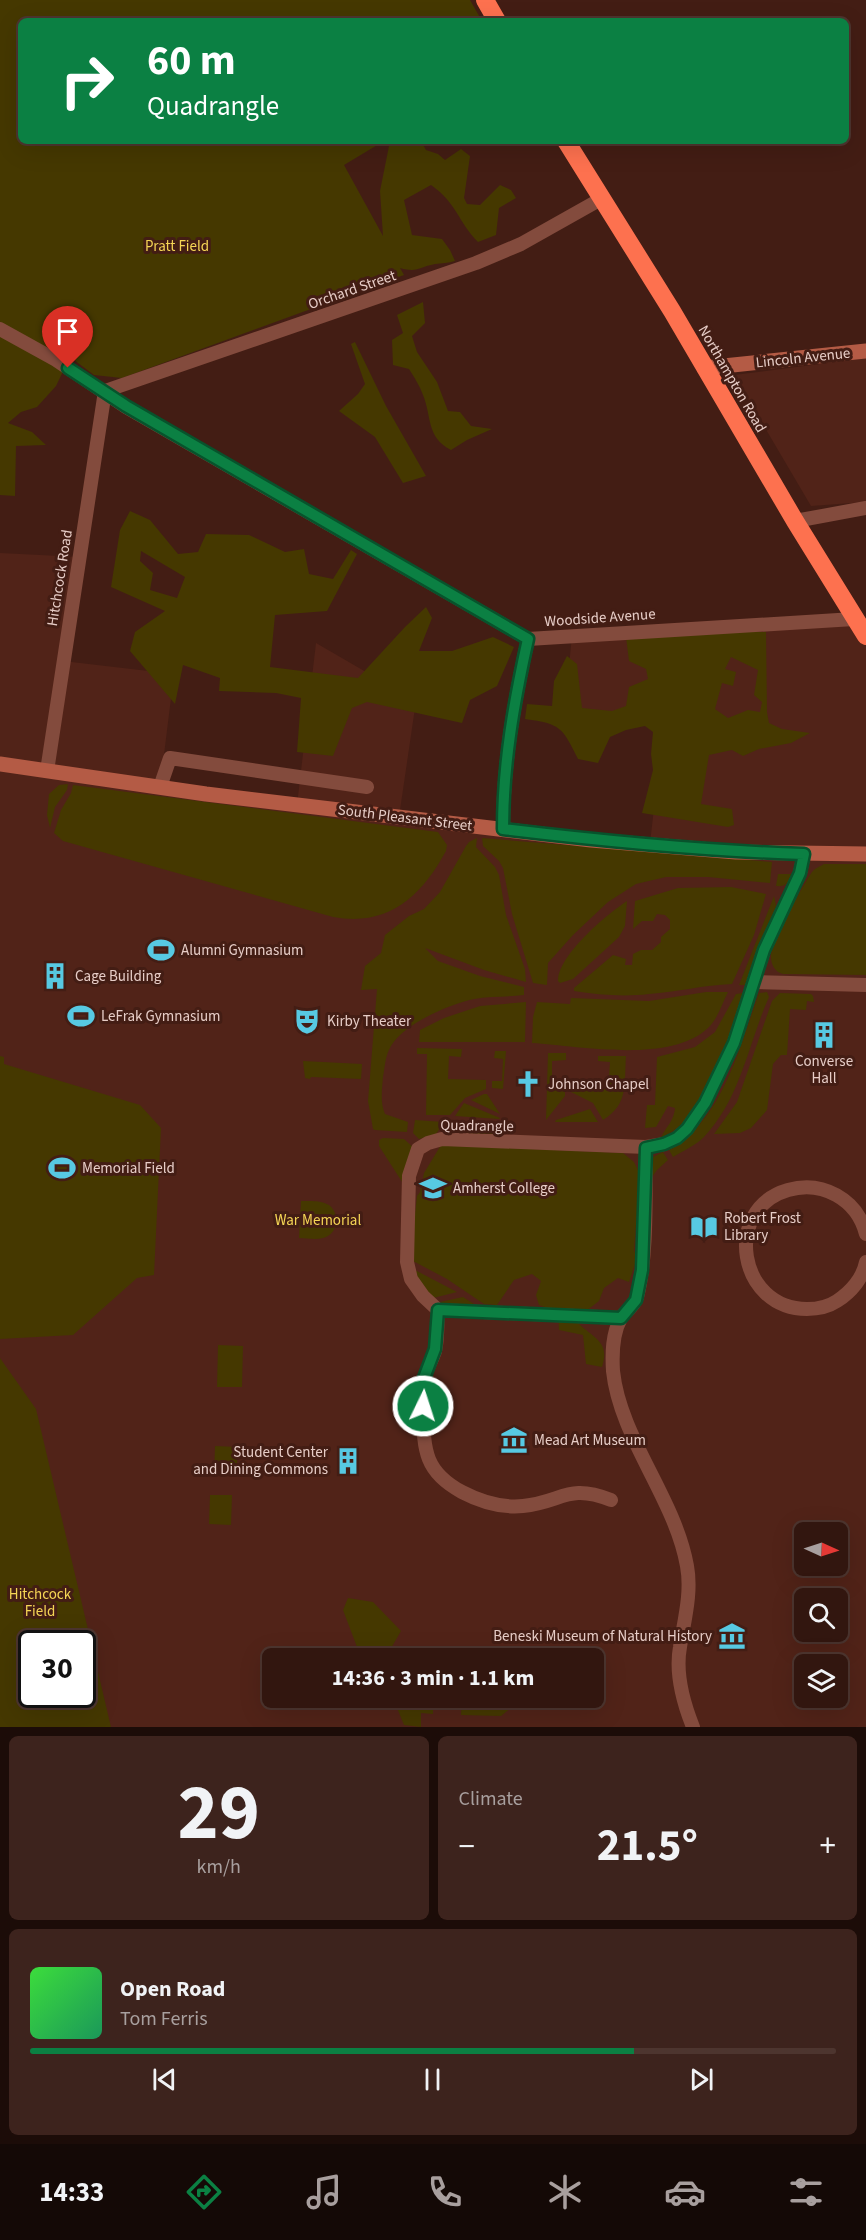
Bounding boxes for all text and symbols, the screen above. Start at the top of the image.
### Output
text: 60 m [147,31,236,91]
icon: right [48,42,126,120]
text: Quadrangle [147,87,279,126]
park label: Pratt Field [145,236,209,257]
street label: Orchard Street [305,265,399,315]
pin [42,306,93,368]
icon: arrive [51,315,84,348]
street label: Northampton Road [693,321,771,437]
street label: Lincoln Avenue [755,343,851,373]
street label: Hitchcock Road [42,528,78,628]
street label: Woodside Avenue [544,604,656,632]
street label: South Pleasant Street [337,799,473,837]
sports icon: Alumni Gymnasium [146,935,176,965]
place label: Alumni Gymnasium [181,940,304,961]
building icon: Cage Building [40,961,70,991]
place label: Cage Building [75,966,162,987]
sports icon: LeFrak Gymnasium [66,1001,96,1031]
place label: LeFrak Gymnasium [101,1006,221,1027]
theatre icon: Kirby Theater [292,1006,322,1036]
place label: Kirby Theater [327,1011,412,1032]
building icon: Converse Hall [809,1020,839,1050]
place label: Converse Hall [795,1051,853,1089]
church icon: Johnson Chapel [513,1069,543,1099]
place label: Johnson Chapel [548,1074,649,1095]
street label: Quadrangle [440,1115,514,1137]
sports icon: Memorial Field [47,1153,77,1183]
place label: Memorial Field [82,1158,175,1179]
school or university icon: Amherst College [418,1173,448,1203]
place label: Amherst College [453,1178,555,1199]
place label: Robert Frost Library [724,1208,801,1246]
park label: War Memorial [275,1210,361,1231]
library icon: Robert Frost Library [689,1212,719,1242]
position arrow [391,1374,455,1438]
museum icon: Mead Art Museum [499,1425,529,1455]
place label: Mead Art Museum [534,1430,646,1451]
place label: Student Center and Dining Commons [193,1442,329,1480]
building icon: Student Center and Dining Commons [333,1446,363,1476]
north arrow [794,1522,848,1576]
map controls [794,1522,848,1708]
park label: Hitchcock Field [9,1584,72,1622]
button: search [794,1588,848,1642]
museum icon: Beneski Museum of Natural History [717,1621,747,1651]
place label: Beneski Museum of Natural History [493,1626,712,1647]
speed limit sign: 30 [18,1630,96,1708]
button: layers [794,1654,848,1708]
text: 14:36 · 3 min · 1.1 km [332,1662,534,1694]
text: 29 [178,1758,260,1869]
text: Climate [459,1785,523,1813]
text: 21.5° [597,1814,698,1878]
text: − [459,1823,475,1870]
text: + [820,1823,836,1870]
text: km/h [197,1853,241,1881]
text: Open Road [120,1973,225,2005]
text: Tom Ferris [120,2005,208,2033]
icon: previous [148,2063,181,2096]
icon: pause [416,2063,449,2096]
icon: next [685,2063,718,2096]
icon: directions [183,2171,225,2213]
icon: music [303,2171,345,2213]
icon: phone [424,2171,466,2213]
icon: climate [544,2171,586,2213]
icon: car [664,2171,706,2213]
icon: filters [785,2171,827,2213]
text: 14:33 [39,2173,104,2212]

